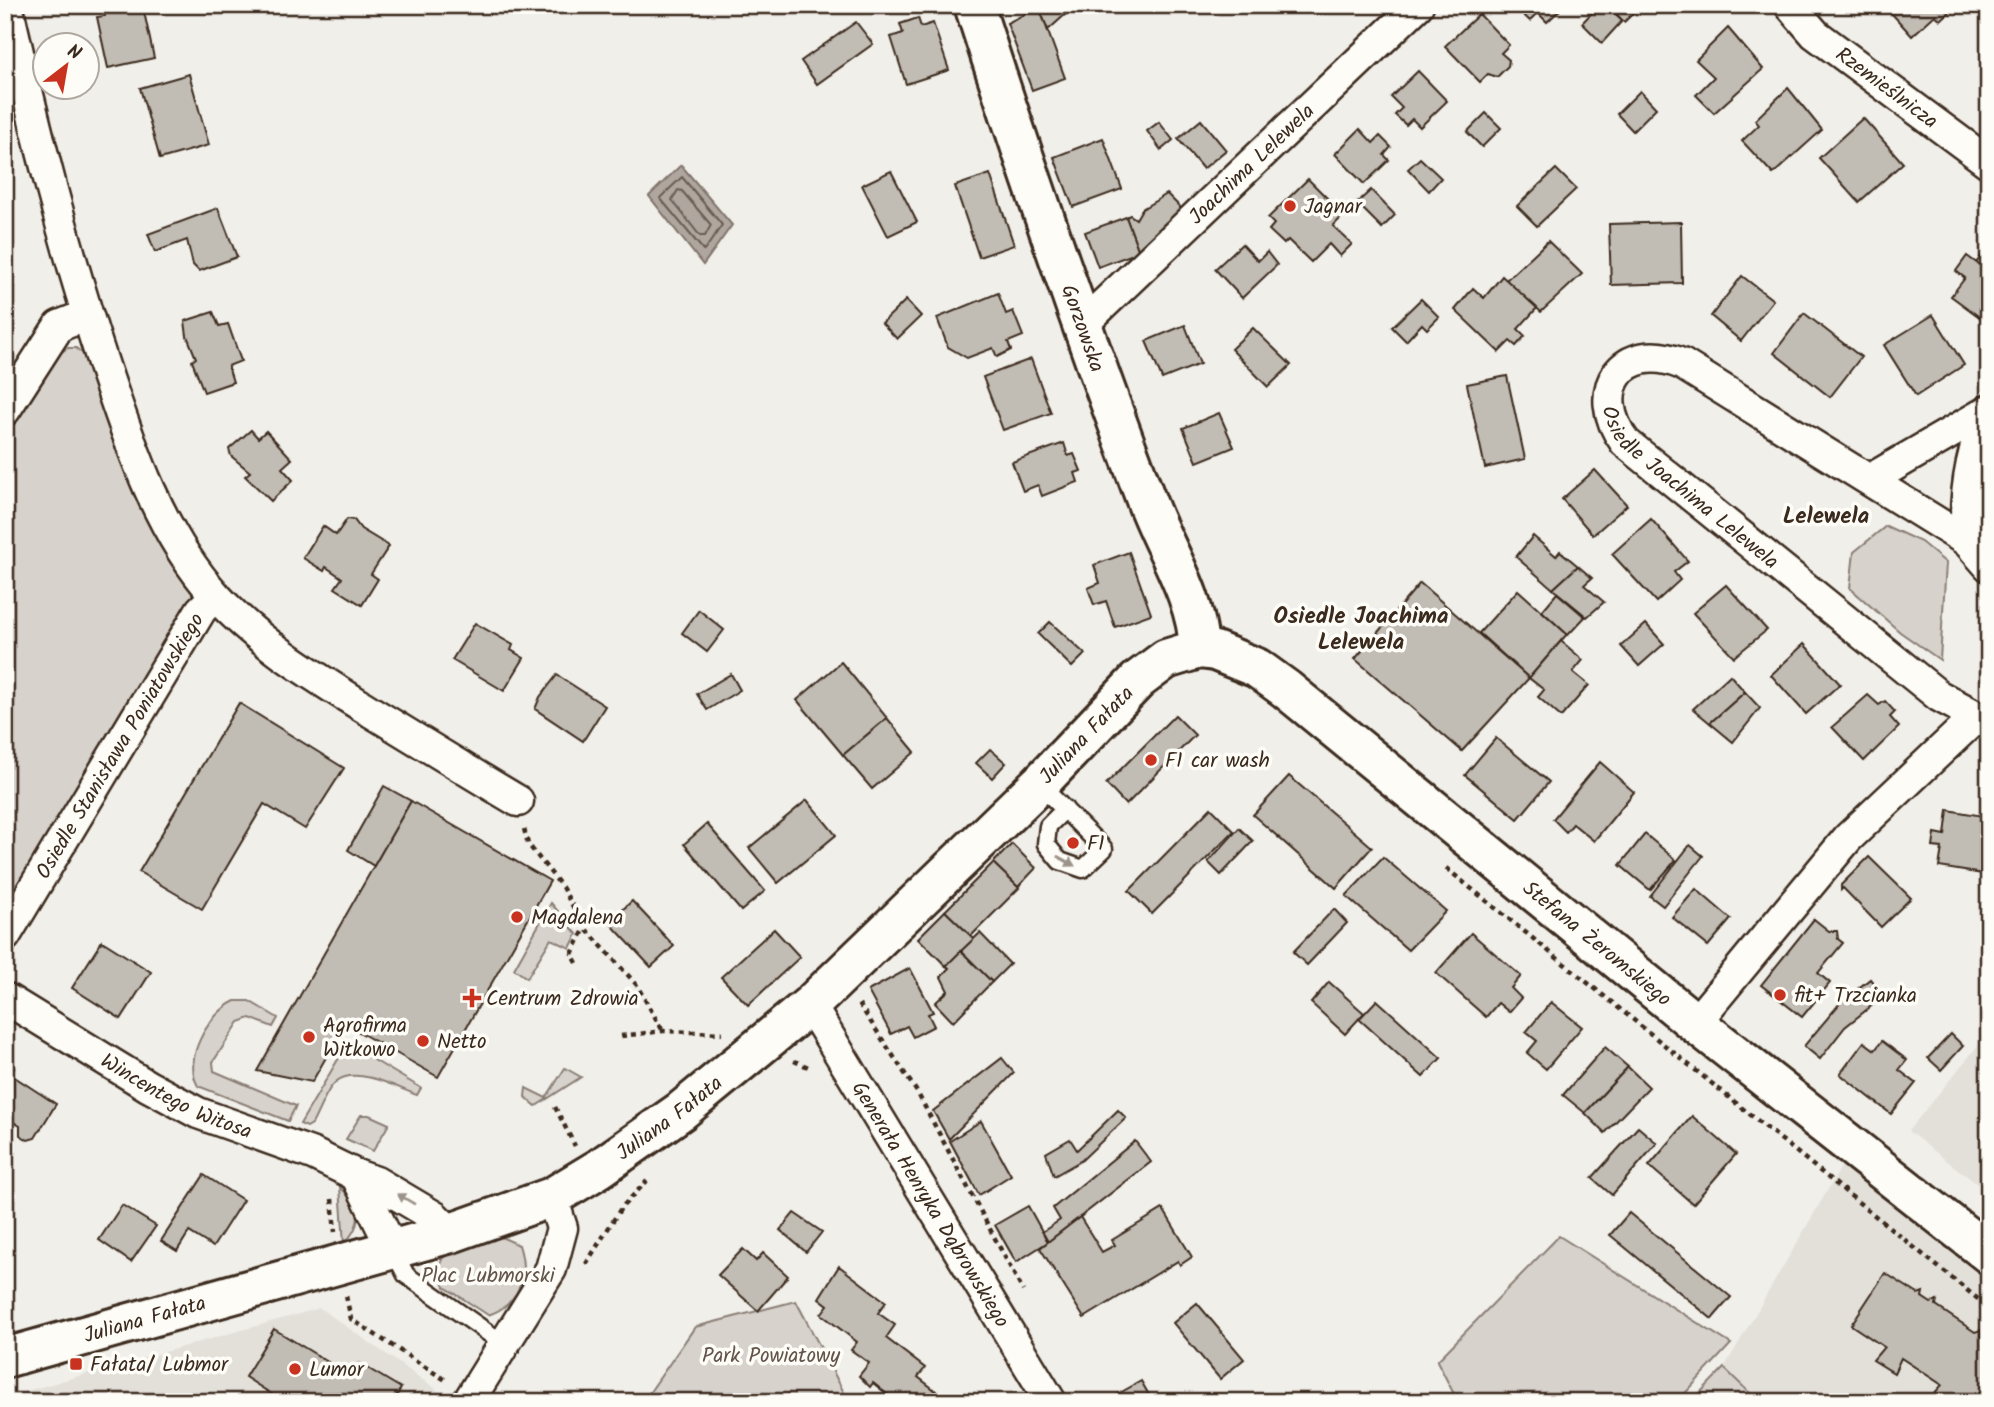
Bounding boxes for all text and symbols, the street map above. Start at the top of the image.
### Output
north arrow [32,32,102,102]
text: N [61,37,87,69]
street label: Rzemieślnicza [1828,39,1945,138]
street label: Joachima Lelewela [1182,96,1323,233]
place label: Jagnar [1304,191,1363,224]
marker: Jagnar [1282,198,1298,214]
street label: Gorzowska [1051,280,1113,377]
street label: Osiedle Joachima Lelewela [1592,403,1786,578]
district label: Lelewela [1783,499,1870,535]
district label: Osiedle Joachima Lelewela [1274,599,1449,661]
street label: Osiedle Stanisława Poniatowskiego [28,607,214,886]
street label: Juliana Fałata [1032,679,1142,793]
place label: F1 car wash [1165,745,1270,778]
marker: F1 car wash [1143,752,1159,768]
place label: F1 [1087,828,1105,861]
marker: F1 [1065,835,1081,851]
one-way arrow [1056,855,1075,867]
street label: Stefana Żeromskiego [1515,873,1678,1016]
place label: Magdalena [531,902,623,935]
marker: Magdalena [509,909,525,925]
place label: fit+ Trzcianka [1794,980,1917,1013]
place label: Centrum Zdrowia [486,983,638,1016]
marker: fit+ Trzcianka [1772,987,1788,1003]
marker: Centrum Zdrowia [464,990,480,1006]
place label: Agrofirma Witkowo [323,1010,407,1067]
place label: Netto [437,1026,486,1059]
marker: Agrofirma Witkowo [301,1029,317,1045]
marker: Netto [415,1033,431,1049]
street label: Wincentego Witosa [93,1045,256,1149]
street label: Juliana Fałata [610,1068,731,1170]
street label: Generała Henryka Dąbrowskiego [842,1075,1017,1335]
one-way arrow [397,1193,416,1206]
park label: Plac Lubmorski [421,1260,556,1293]
street label: Juliana Fałata [80,1287,210,1353]
park label: Park Powiatowy [702,1340,840,1373]
place label: Fałata/ Lubmor [90,1349,229,1382]
place label: Lumor [309,1354,365,1387]
marker: Fałata/ Lubmor [68,1356,84,1372]
marker: Lumor [287,1361,303,1377]

